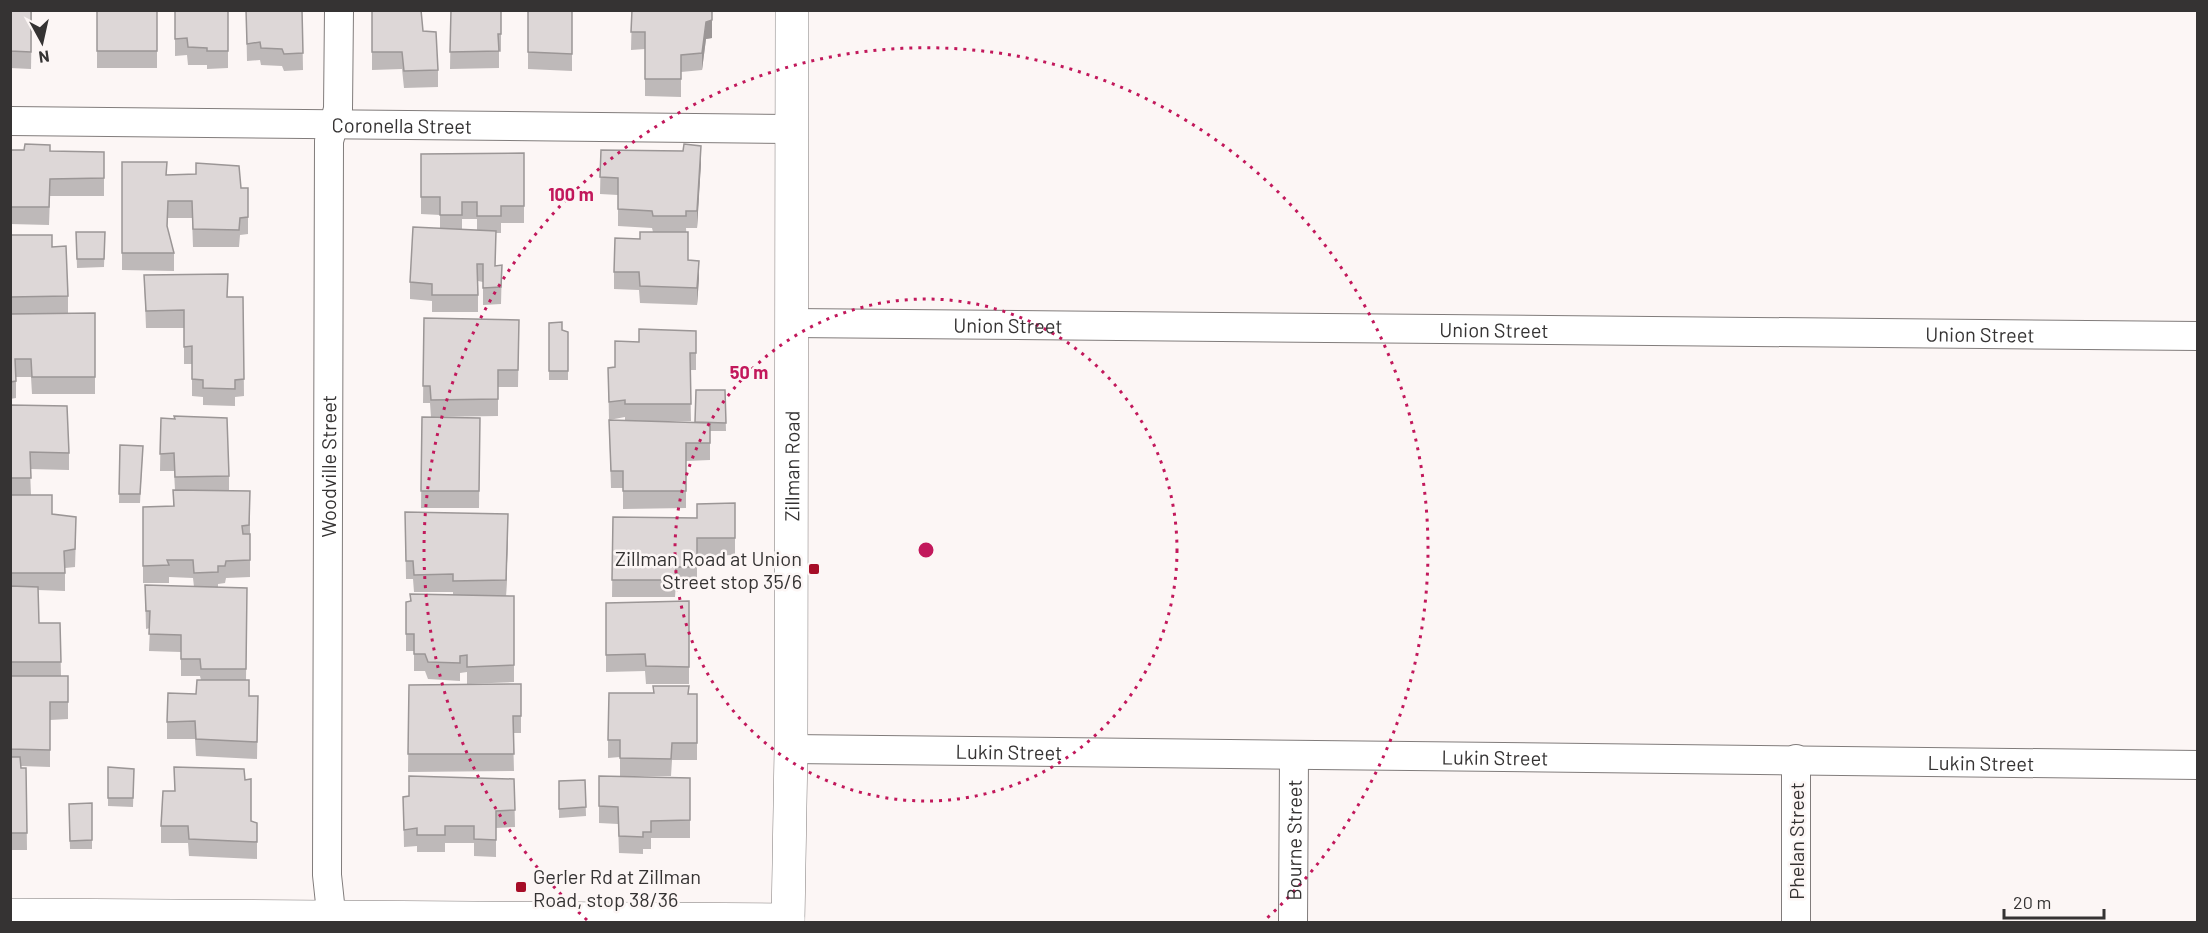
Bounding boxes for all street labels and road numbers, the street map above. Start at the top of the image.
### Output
street label: Coronella Street [332,112,472,138]
street label: Union Street [953,312,1063,338]
street label: Union Street [1439,317,1549,342]
street label: Union Street [1925,321,2035,346]
street label: Woodville Street [316,395,340,538]
street label: Zillman Road [779,410,803,522]
street label: Lukin Street [956,739,1062,764]
street label: Lukin Street [1441,744,1548,770]
street label: Lukin Street [1927,750,2034,775]
street label: Bourne Street [1281,779,1306,901]
street label: Phelan Street [1784,782,1808,900]

